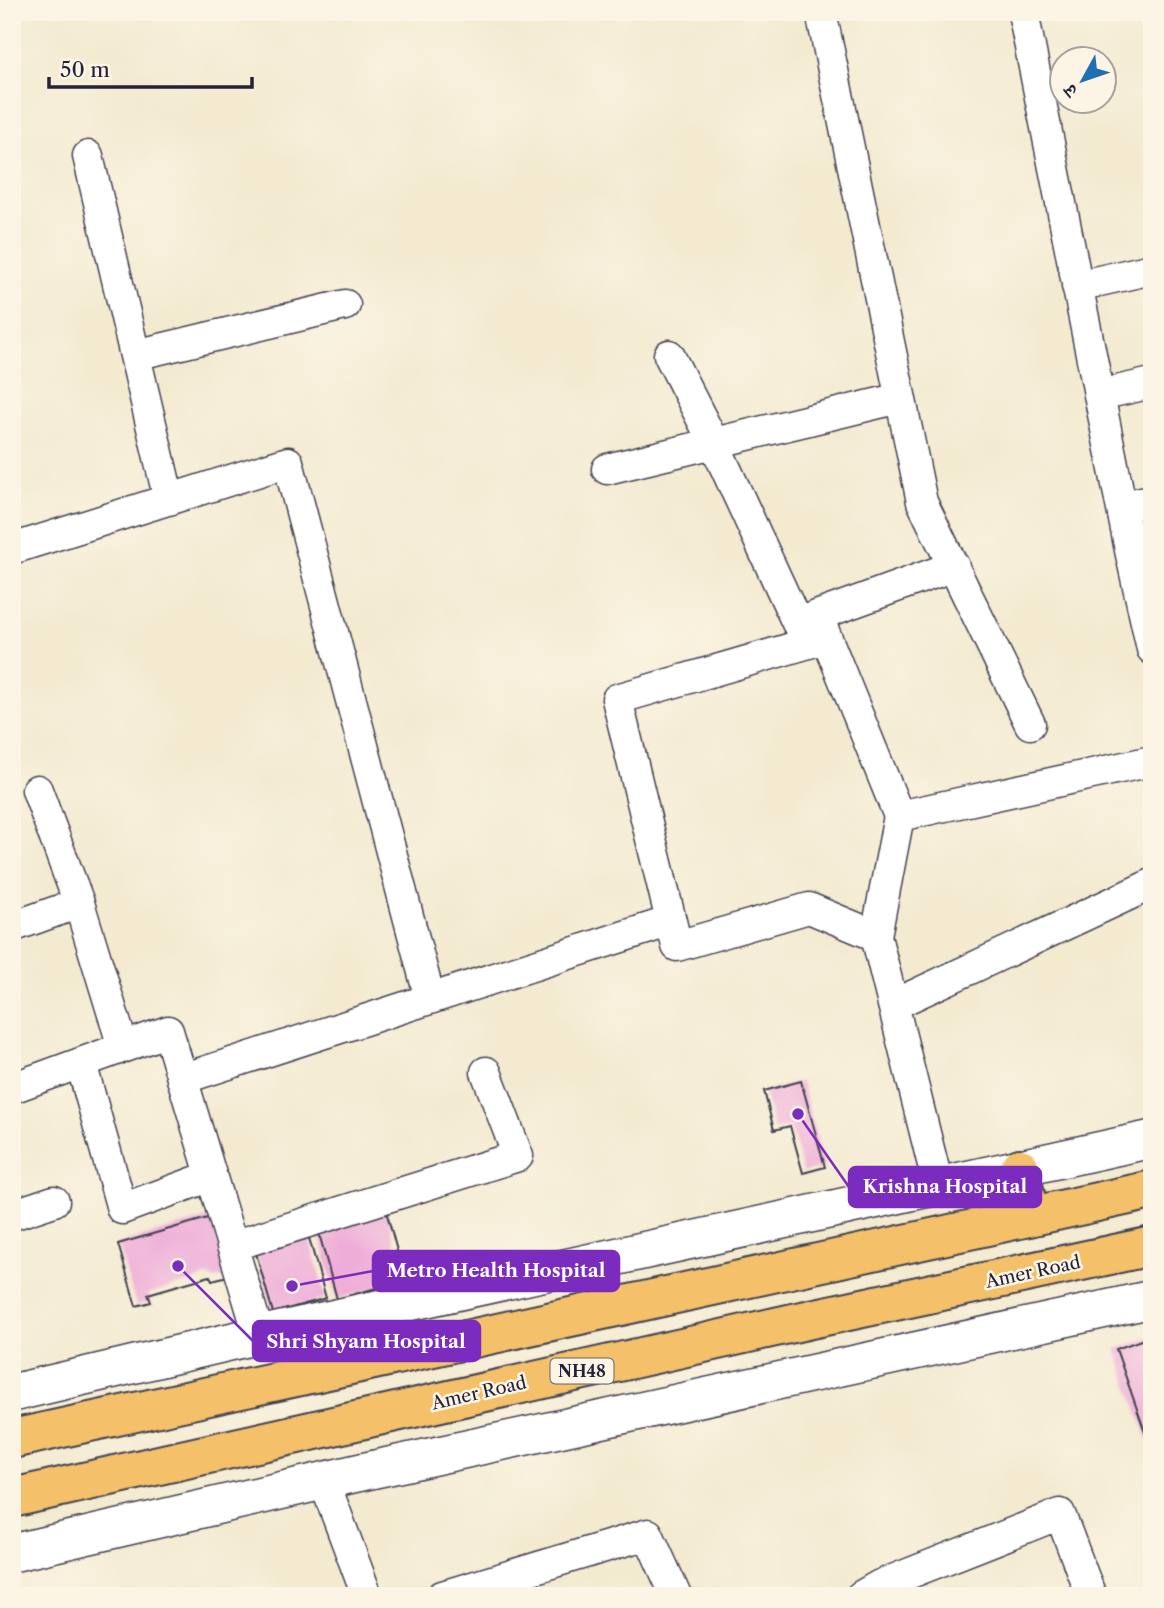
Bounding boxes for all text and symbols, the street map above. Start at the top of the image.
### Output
scale bar [49,46,252,90]
north arrow [1048,46,1118,116]
text: 50 m [60,57,110,82]
text: उ [1058,78,1084,103]
callout: Krishna Hospital [849,1167,1041,1207]
text: Krishna Hospital [863,1175,1027,1198]
callout: Metro Health Hospital [373,1251,619,1291]
street label: Amer Road [982,1251,1083,1293]
text: Metro Health Hospital [387,1259,606,1282]
callout: Shri Shyam Hospital [253,1321,480,1361]
text: Shri Shyam Hospital [266,1330,466,1353]
road number: NH48 [550,1358,614,1384]
street label: Amer Road [428,1371,529,1415]

